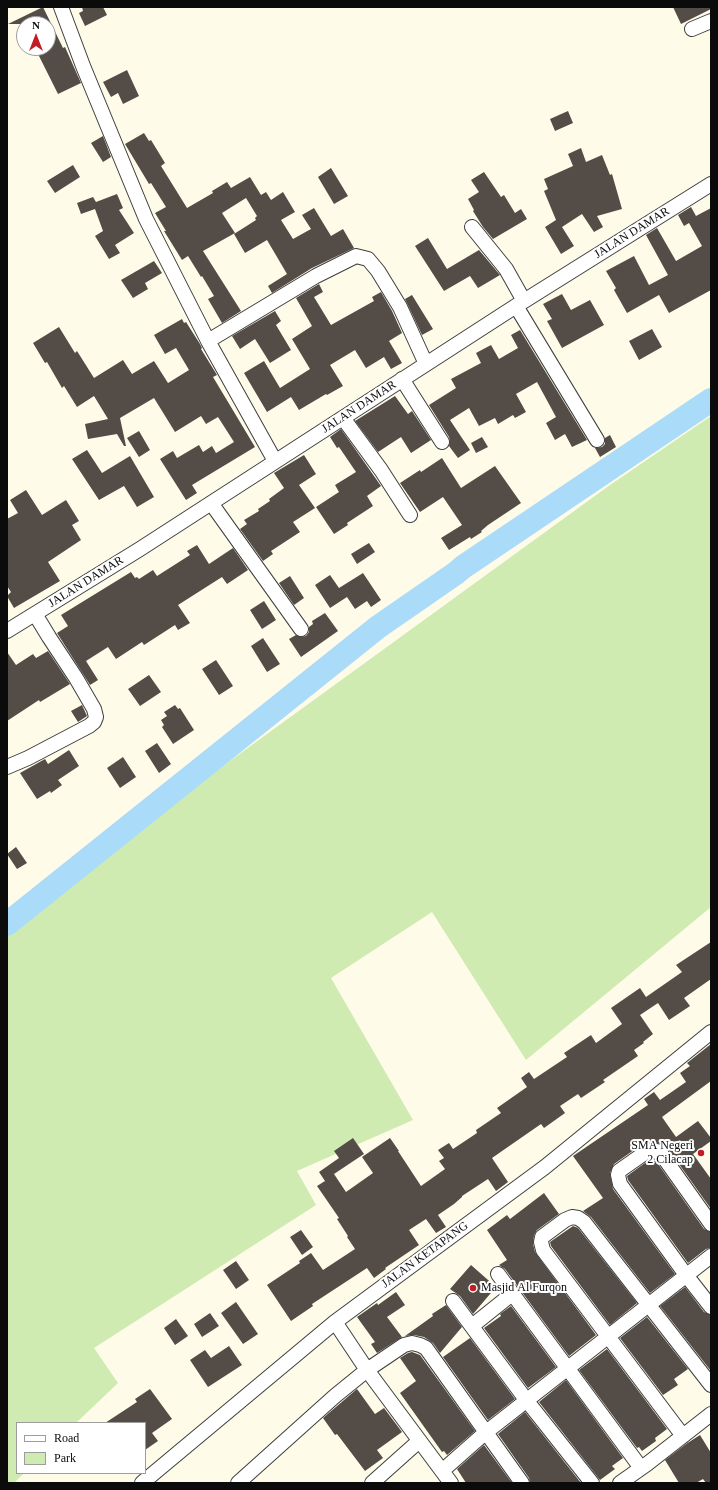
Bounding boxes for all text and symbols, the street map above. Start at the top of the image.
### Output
north arrow [16,16,56,56]
text: N [32,19,40,31]
street label: JALAN DAMAR [592,204,672,262]
street label: JALAN DAMAR [319,378,399,436]
street label: JALAN DAMAR [46,553,126,611]
place label: SMA Negeri 2 Cilacap [631,1139,693,1167]
marker: SMA Negeri 2 Cilacap [696,1148,706,1158]
street label: JALAN KETAPANG [379,1219,471,1291]
place label: Masjid Al Furqon [481,1281,567,1295]
marker: Masjid Al Furqon [468,1283,478,1293]
legend [16,1422,146,1474]
text: Road [54,1431,79,1445]
text: Park [54,1451,76,1465]

